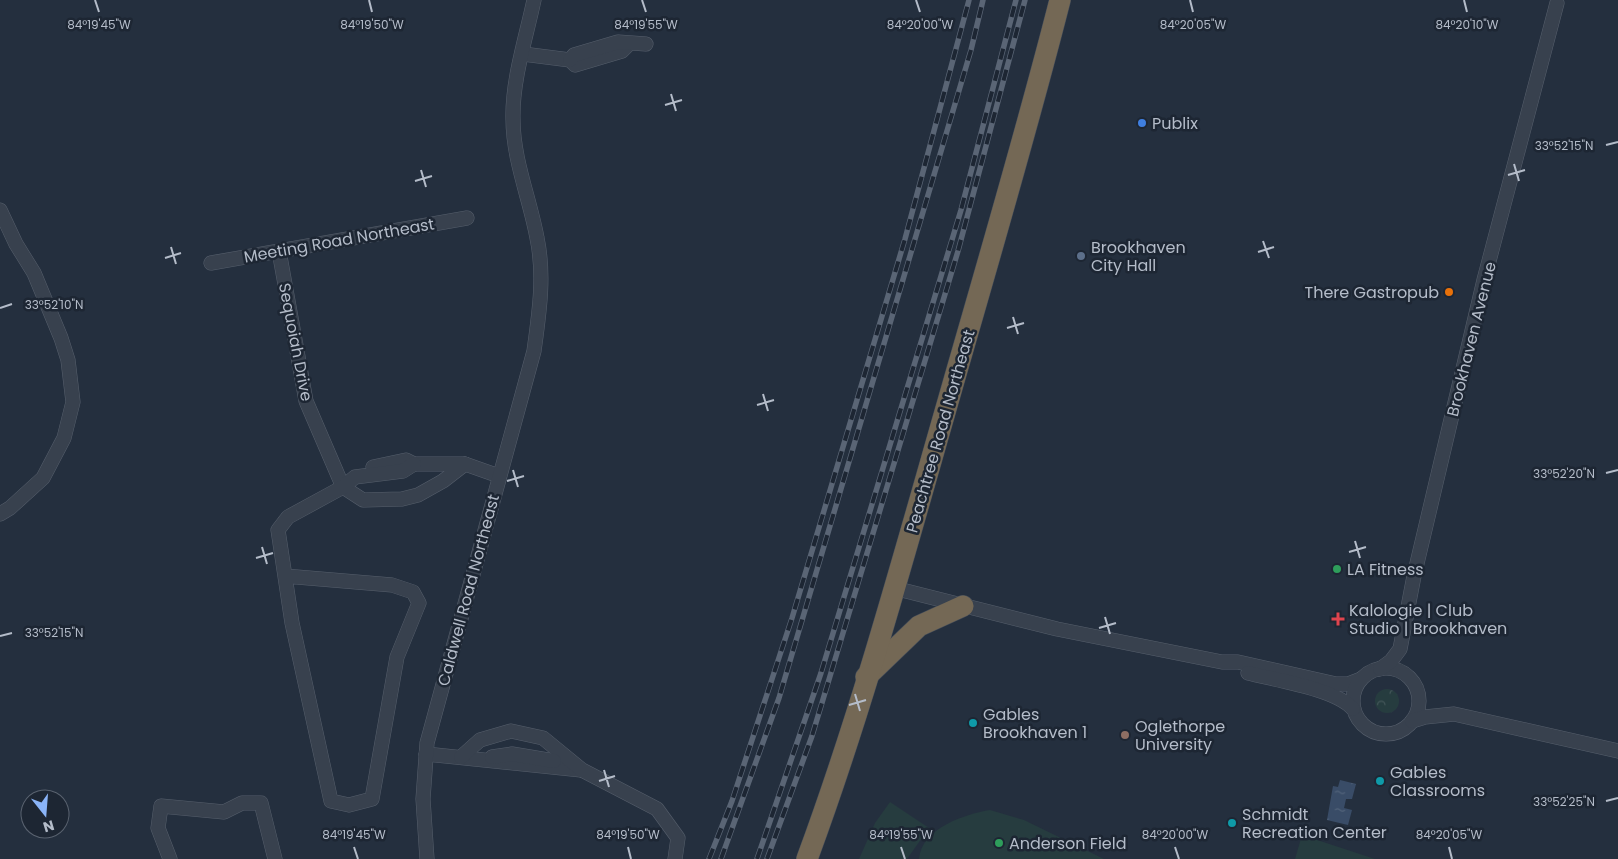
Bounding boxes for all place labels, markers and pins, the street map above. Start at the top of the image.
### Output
place label: Publix [1152,112,1198,135]
marker: Publix [1136,117,1148,129]
place label: Brookhaven City Hall [1091,236,1186,277]
marker: Brookhaven City Hall [1075,250,1087,262]
place label: There Gastropub [1305,281,1439,304]
marker: There Gastropub [1443,286,1455,298]
place label: LA Fitness [1347,558,1424,581]
marker: LA Fitness [1331,563,1343,575]
place label: Kalologie | Club Studio | Brookhaven [1349,599,1507,640]
marker: Kalologie | Club Studio | Brookhaven [1331,612,1345,626]
place label: Gables Brookhaven 1 [983,703,1087,744]
place label: Oglethorpe University [1135,715,1225,756]
marker: Gables Brookhaven 1 [967,717,979,729]
marker: Oglethorpe University [1119,729,1131,741]
place label: Gables Classrooms [1390,761,1485,802]
marker: Gables Classrooms [1374,775,1386,787]
place label: Schmidt Recreation Center [1242,803,1387,844]
marker: Schmidt Recreation Center [1226,817,1238,829]
place label: Anderson Field [1009,832,1127,855]
marker: Anderson Field [993,837,1005,849]

